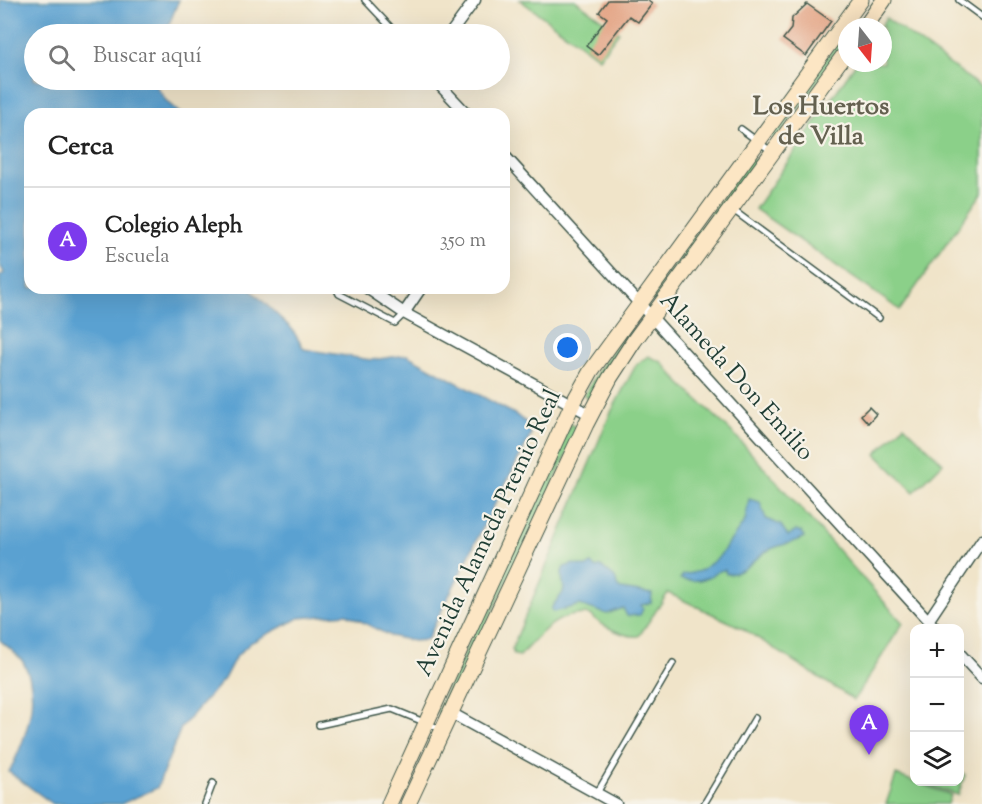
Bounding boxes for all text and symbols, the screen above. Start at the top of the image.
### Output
north arrow [838,18,892,72]
search box [24,24,510,90]
icon: search [45,41,78,74]
text: Buscar aquí [93,41,202,73]
district label: Los Huertos de Villa [753,89,889,156]
text: Cerca [48,129,114,166]
text: Colegio Aleph [105,211,243,243]
text: A [59,227,76,256]
text: 350 m [440,227,486,256]
text: Escuela [105,243,170,272]
street label: Alameda Don Emilio [651,285,821,469]
your location [553,333,582,362]
street label: Avenida Alameda Premio Real [407,384,571,682]
map controls [910,624,964,786]
button: + [910,624,964,678]
button: − [910,678,964,732]
pin: A [850,706,888,755]
button: layers [910,732,964,786]

